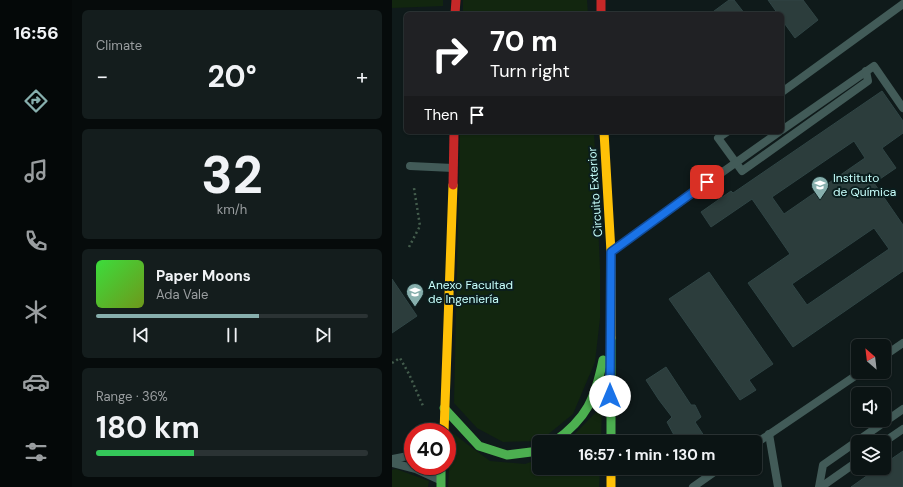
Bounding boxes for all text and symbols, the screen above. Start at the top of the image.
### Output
text: 16:56 [13,21,59,45]
text: 70 m [490,23,558,60]
icon: right [424,28,476,80]
text: Climate [96,37,142,54]
text: 20° [207,57,257,96]
text: Turn right [490,59,570,83]
text: − [96,62,108,91]
text: + [356,62,368,91]
icon: directions [22,87,50,115]
icon: arrive [466,104,488,126]
text: Then [424,105,458,125]
text: 32 [201,141,263,209]
street label: Circuito Exterior [584,146,606,238]
icon: music [22,157,50,185]
pin [690,165,724,199]
place label: Instituto de Química [833,170,896,200]
icon: arrive [696,171,718,193]
school or university icon: Instituto de Química [810,175,830,200]
text: km/h [217,201,247,218]
icon: phone [22,227,50,255]
text: Paper Moons [156,266,251,286]
place label: Anexo Facultad de Ingeniería [428,277,513,307]
school or university icon: Anexo Facultad de Ingeniería [405,282,425,307]
text: Ada Vale [156,286,208,303]
icon: climate [22,298,50,326]
icon: previous [130,324,152,346]
icon: pause [221,324,243,346]
icon: next [312,324,334,346]
north arrow [851,339,891,379]
map controls [851,339,891,475]
icon: car [22,368,50,396]
position arrow [589,375,631,417]
button: sound [851,387,891,427]
text: Range · 36% [96,388,168,405]
text: 180 km [96,408,200,447]
speed limit sign: 40 [404,423,456,475]
button: layers [851,435,891,475]
icon: filters [22,438,50,466]
text: 16:57 · 1 min · 130 m [579,445,715,465]

